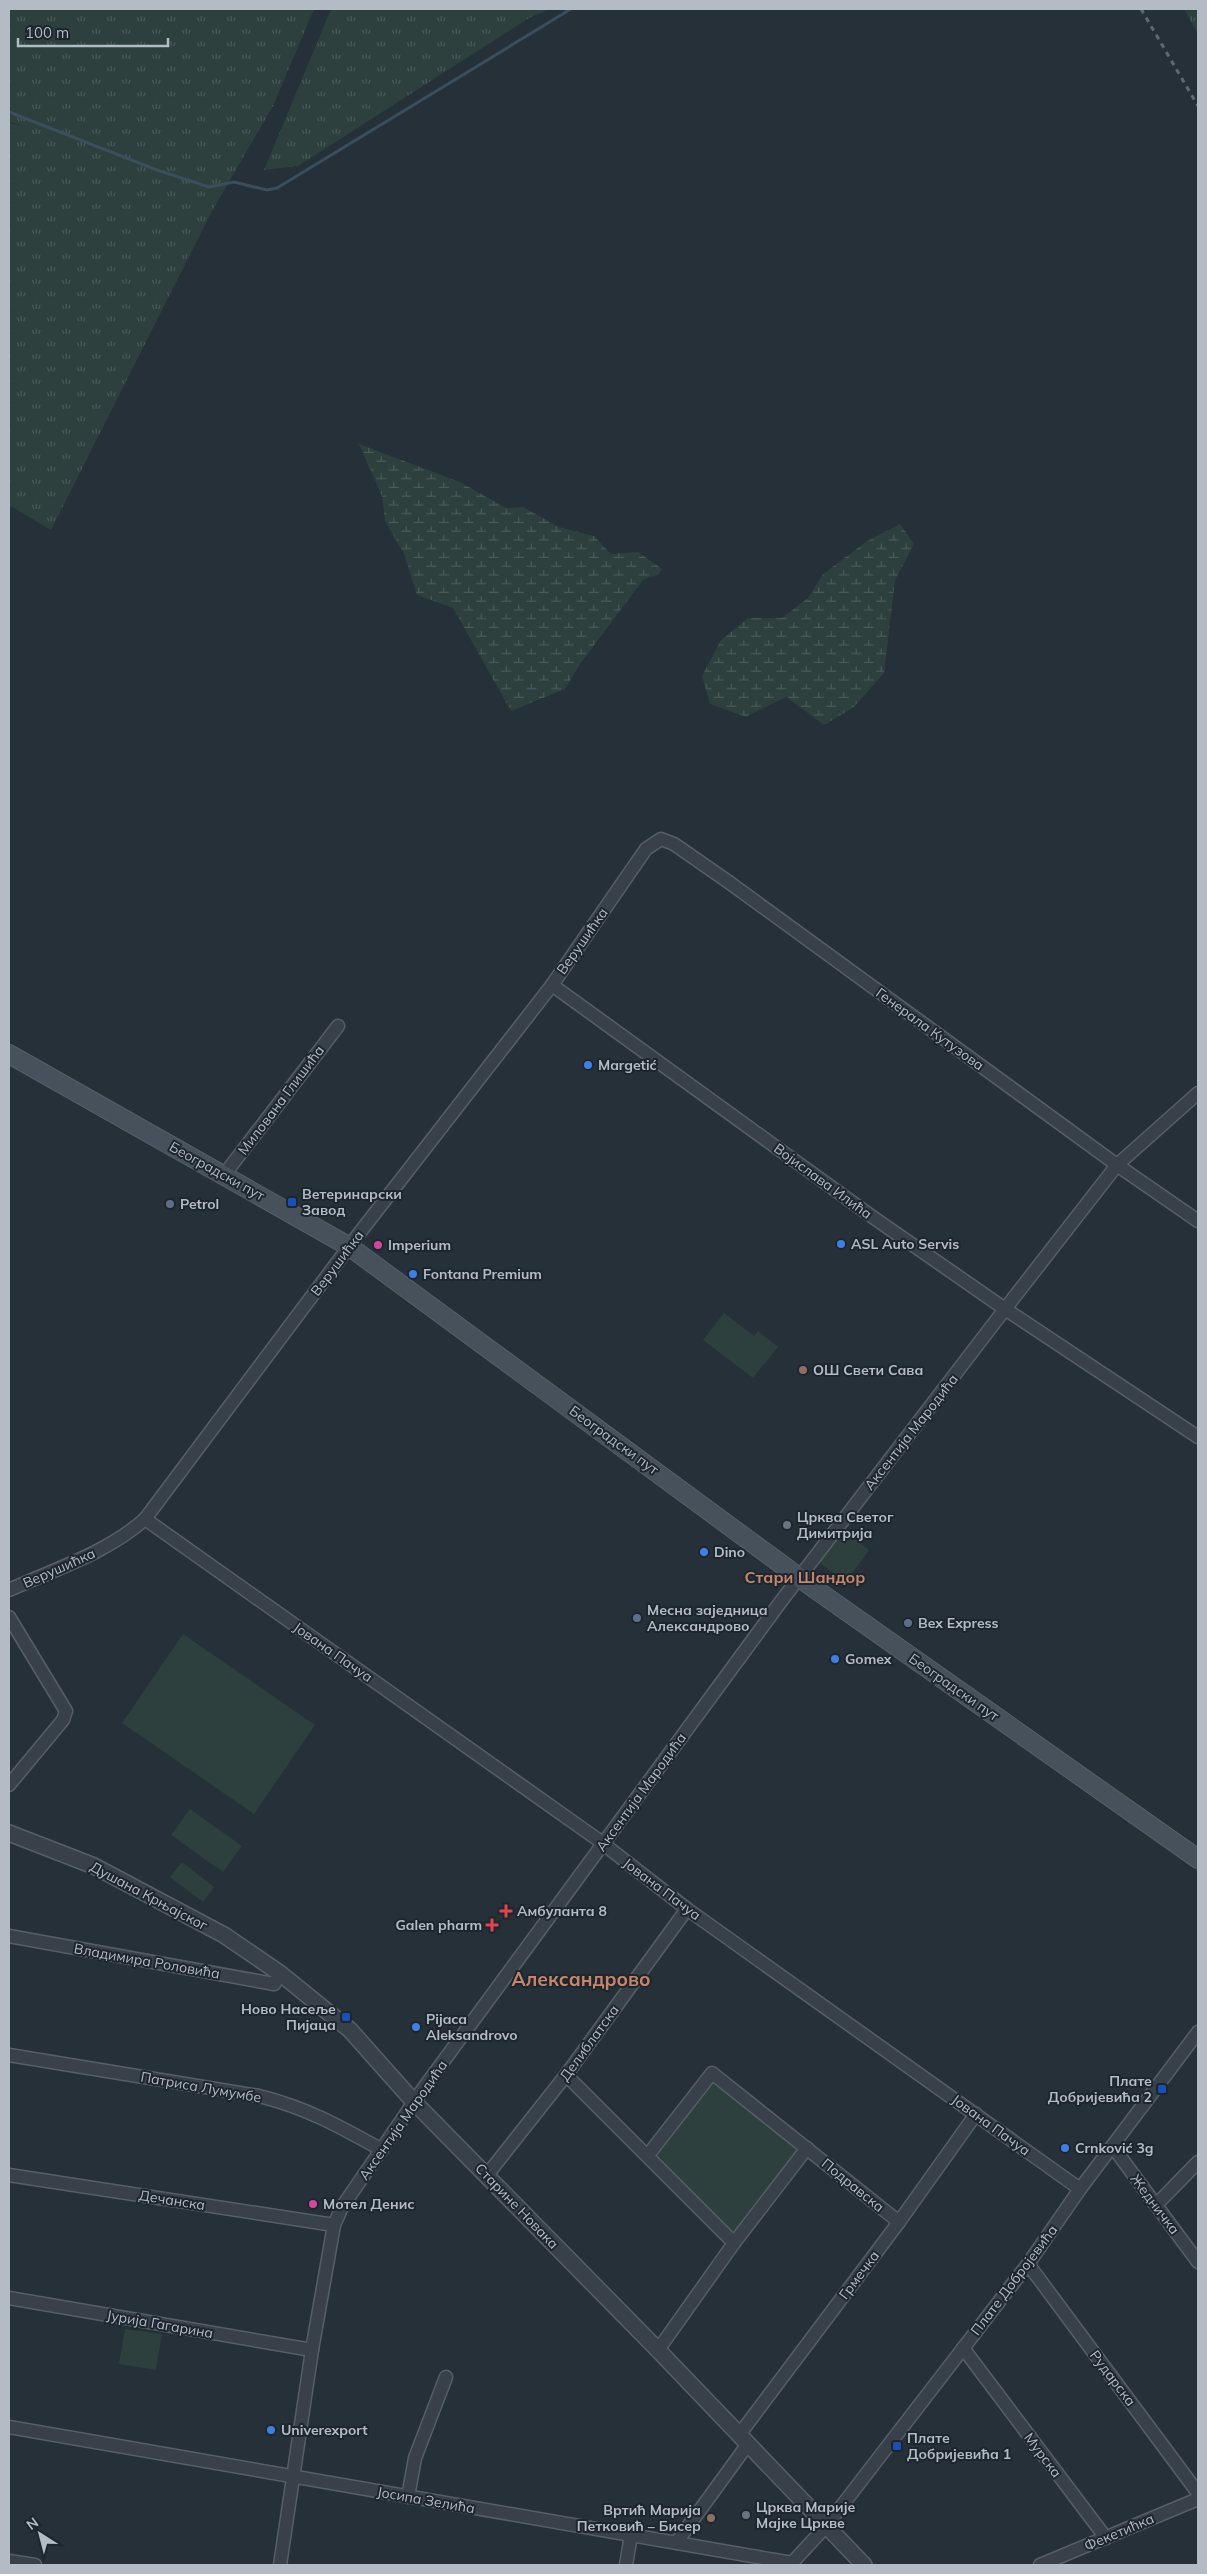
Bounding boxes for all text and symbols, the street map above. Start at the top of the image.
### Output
scale bar [18,15,168,47]
text: 100 m [25,23,69,42]
street label: Верушићка [552,904,612,978]
street label: Генерала Кутузова [872,984,988,1074]
street label: Милована Глишића [234,1042,328,1158]
place label: Margetić [598,1056,657,1074]
marker: Margetić [582,1059,594,1071]
street label: Београдски пут [166,1137,268,1205]
street label: Војислава Илића [770,1139,876,1223]
place label: Ветеринарски Завод [302,1185,402,1219]
place label: Petrol [180,1195,219,1213]
marker: Ветеринарски Завод [286,1196,298,1208]
marker: Petrol [164,1198,176,1210]
street label: Верушићка [306,1227,368,1299]
place label: ASL Auto Servis [851,1235,959,1253]
place label: Imperium [388,1236,451,1254]
marker: ASL Auto Servis [835,1238,847,1250]
marker: Imperium [372,1239,384,1251]
place label: Fontana Premium [423,1265,542,1283]
marker: Fontana Premium [407,1268,419,1280]
place label: ОШ Свети Сава [813,1361,923,1379]
marker: ОШ Свети Сава [797,1364,809,1376]
street label: Аксентија Мародића [860,1370,962,1494]
street label: Београдски пут [566,1402,663,1479]
place label: Црква Светог Димитрија [797,1508,894,1542]
marker: Црква Светог Димитрија [781,1519,793,1531]
place label: Dino [714,1543,745,1561]
street label: Верушићка [20,1544,98,1592]
marker: Dino [698,1546,710,1558]
district label: Стари Шандор [745,1567,865,1587]
place label: Месна заједница Александрово [647,1601,768,1635]
marker: Месна заједница Александрово [631,1612,643,1624]
place label: Bex Express [918,1614,999,1632]
marker: Bex Express [902,1617,914,1629]
street label: Јована Пачуа [290,1618,376,1686]
street label: Београдски пут [905,1649,1003,1725]
place label: Gomex [845,1650,892,1668]
marker: Gomex [829,1653,841,1665]
street label: Аксентија Мародића [592,1729,690,1855]
street label: Јована Пачуа [620,1854,704,1924]
street label: Душана Крњајског [87,1857,212,1935]
place label: Амбуланта 8 [517,1902,607,1920]
marker: Амбуланта 8 [499,1904,513,1918]
place label: Galen pharm [395,1916,482,1934]
marker: Galen pharm [486,1919,498,1931]
street label: Владимира Роловића [73,1939,221,1983]
district label: Александрово [511,1967,651,1991]
place label: Ново Насеље Пијаца [241,2000,336,2034]
street label: Делиблатска [555,2001,623,2085]
place label: Pijaca Aleksandrovo [426,2010,518,2044]
marker: Ново Насеље Пијаца [340,2011,352,2023]
marker: Pijaca Aleksandrovo [410,2021,422,2033]
street label: Аксентија Мародића [355,2057,451,2183]
street label: Патриса Лумумбе [139,2068,263,2107]
place label: Плате Добријевића 2 [1048,2072,1152,2106]
marker: Плате Добријевића 2 [1156,2083,1168,2095]
street label: Јована Пачуа [948,2090,1034,2160]
place label: Crnković 3g [1075,2139,1154,2157]
marker: Crnković 3g [1059,2142,1071,2154]
street label: Подравска [818,2154,888,2216]
street label: Старине Новака [471,2159,563,2253]
street label: Жедничка [1127,2170,1183,2238]
street label: Дечанска [138,2186,206,2214]
place label: Мотел Денис [323,2195,415,2213]
marker: Мотел Денис [307,2198,319,2210]
street label: Плате Добројевића [967,2221,1061,2339]
street label: Грмечка [835,2247,883,2303]
street label: Јурија Гагарина [105,2306,215,2342]
street label: Рударска [1086,2347,1140,2409]
place label: Univerexport [281,2421,368,2439]
marker: Univerexport [265,2424,277,2436]
place label: Плате Добријевића 1 [907,2429,1011,2463]
street label: Мурска [1020,2429,1066,2481]
marker: Плате Добријевића 1 [891,2440,903,2452]
street label: Јосипа Зелића [376,2483,476,2517]
place label: Црква Марије Мајке Цркве [756,2498,856,2532]
place label: Вртић Марија Петковић – Бисер [577,2501,701,2535]
north arrow [15,2509,65,2559]
marker: Црква Марије Мајке Цркве [740,2509,752,2521]
street label: Фекетићка [1081,2509,1157,2555]
marker: Вртић Марија Петковић – Бисер [705,2512,717,2524]
text: N [23,2513,42,2534]

